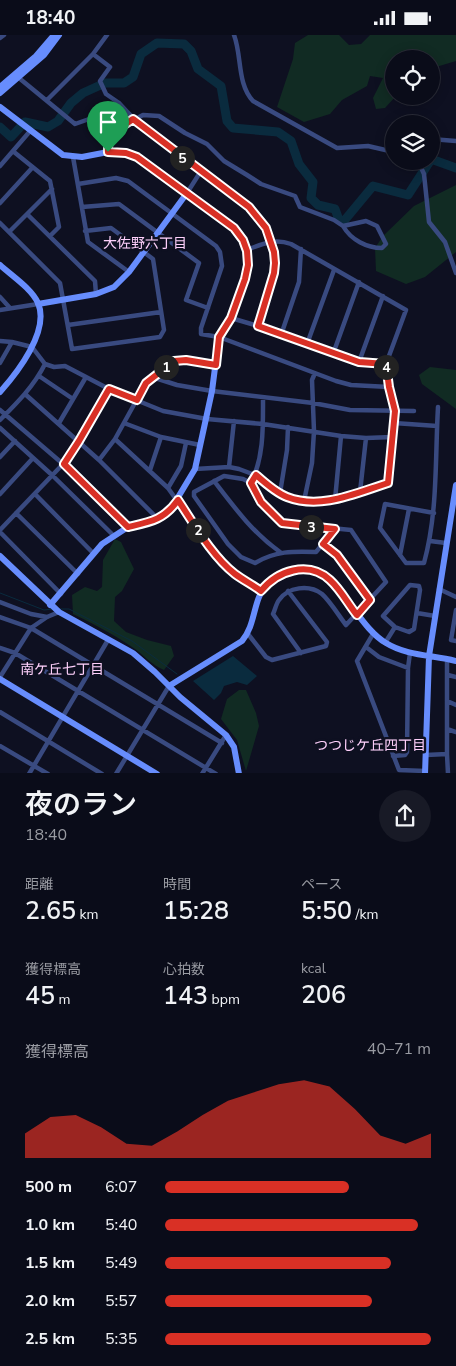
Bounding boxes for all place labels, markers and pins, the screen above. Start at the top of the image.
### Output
pin [87,101,129,152]
pin: 5 [170,145,194,171]
pin: 1 [154,355,178,379]
pin: 4 [374,355,398,379]
pin: 3 [298,515,324,539]
pin: 2 [186,517,210,543]

